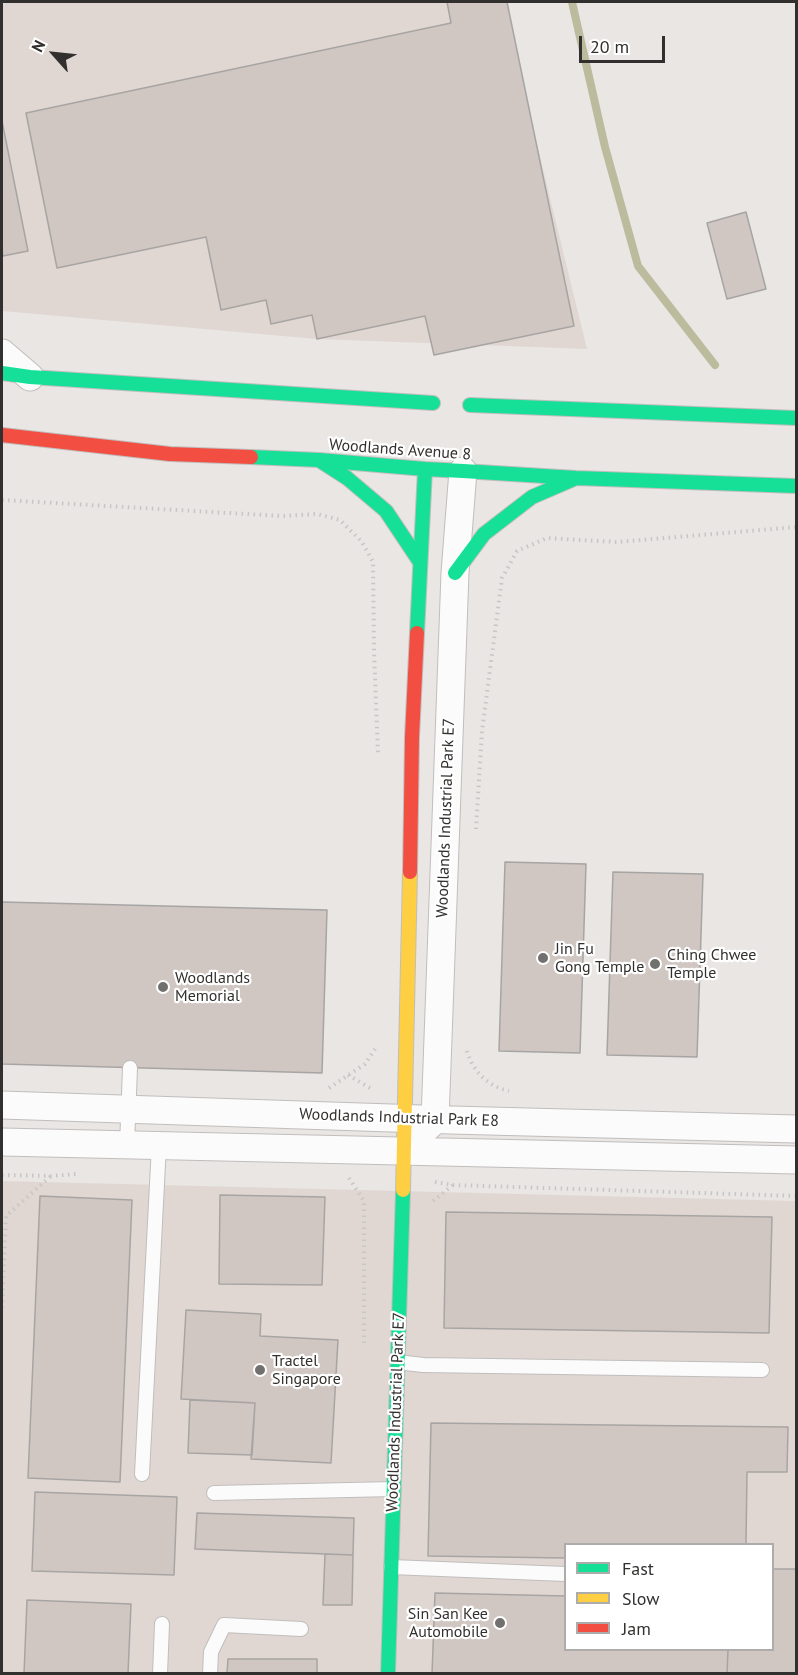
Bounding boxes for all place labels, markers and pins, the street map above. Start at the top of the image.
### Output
place label: Jin Fu Gong Temple [555,939,644,977]
place label: Ching Chwee Temple [667,945,756,983]
marker: Jin Fu Gong Temple [536,951,550,965]
marker: Ching Chwee Temple [648,957,662,971]
place label: Woodlands Memorial [175,968,250,1006]
marker: Woodlands Memorial [156,980,170,994]
place label: Tractel Singapore [272,1351,341,1389]
marker: Tractel Singapore [253,1363,267,1377]
place label: Sin San Kee Automobile [408,1604,488,1642]
marker: Sin San Kee Automobile [493,1616,507,1630]

